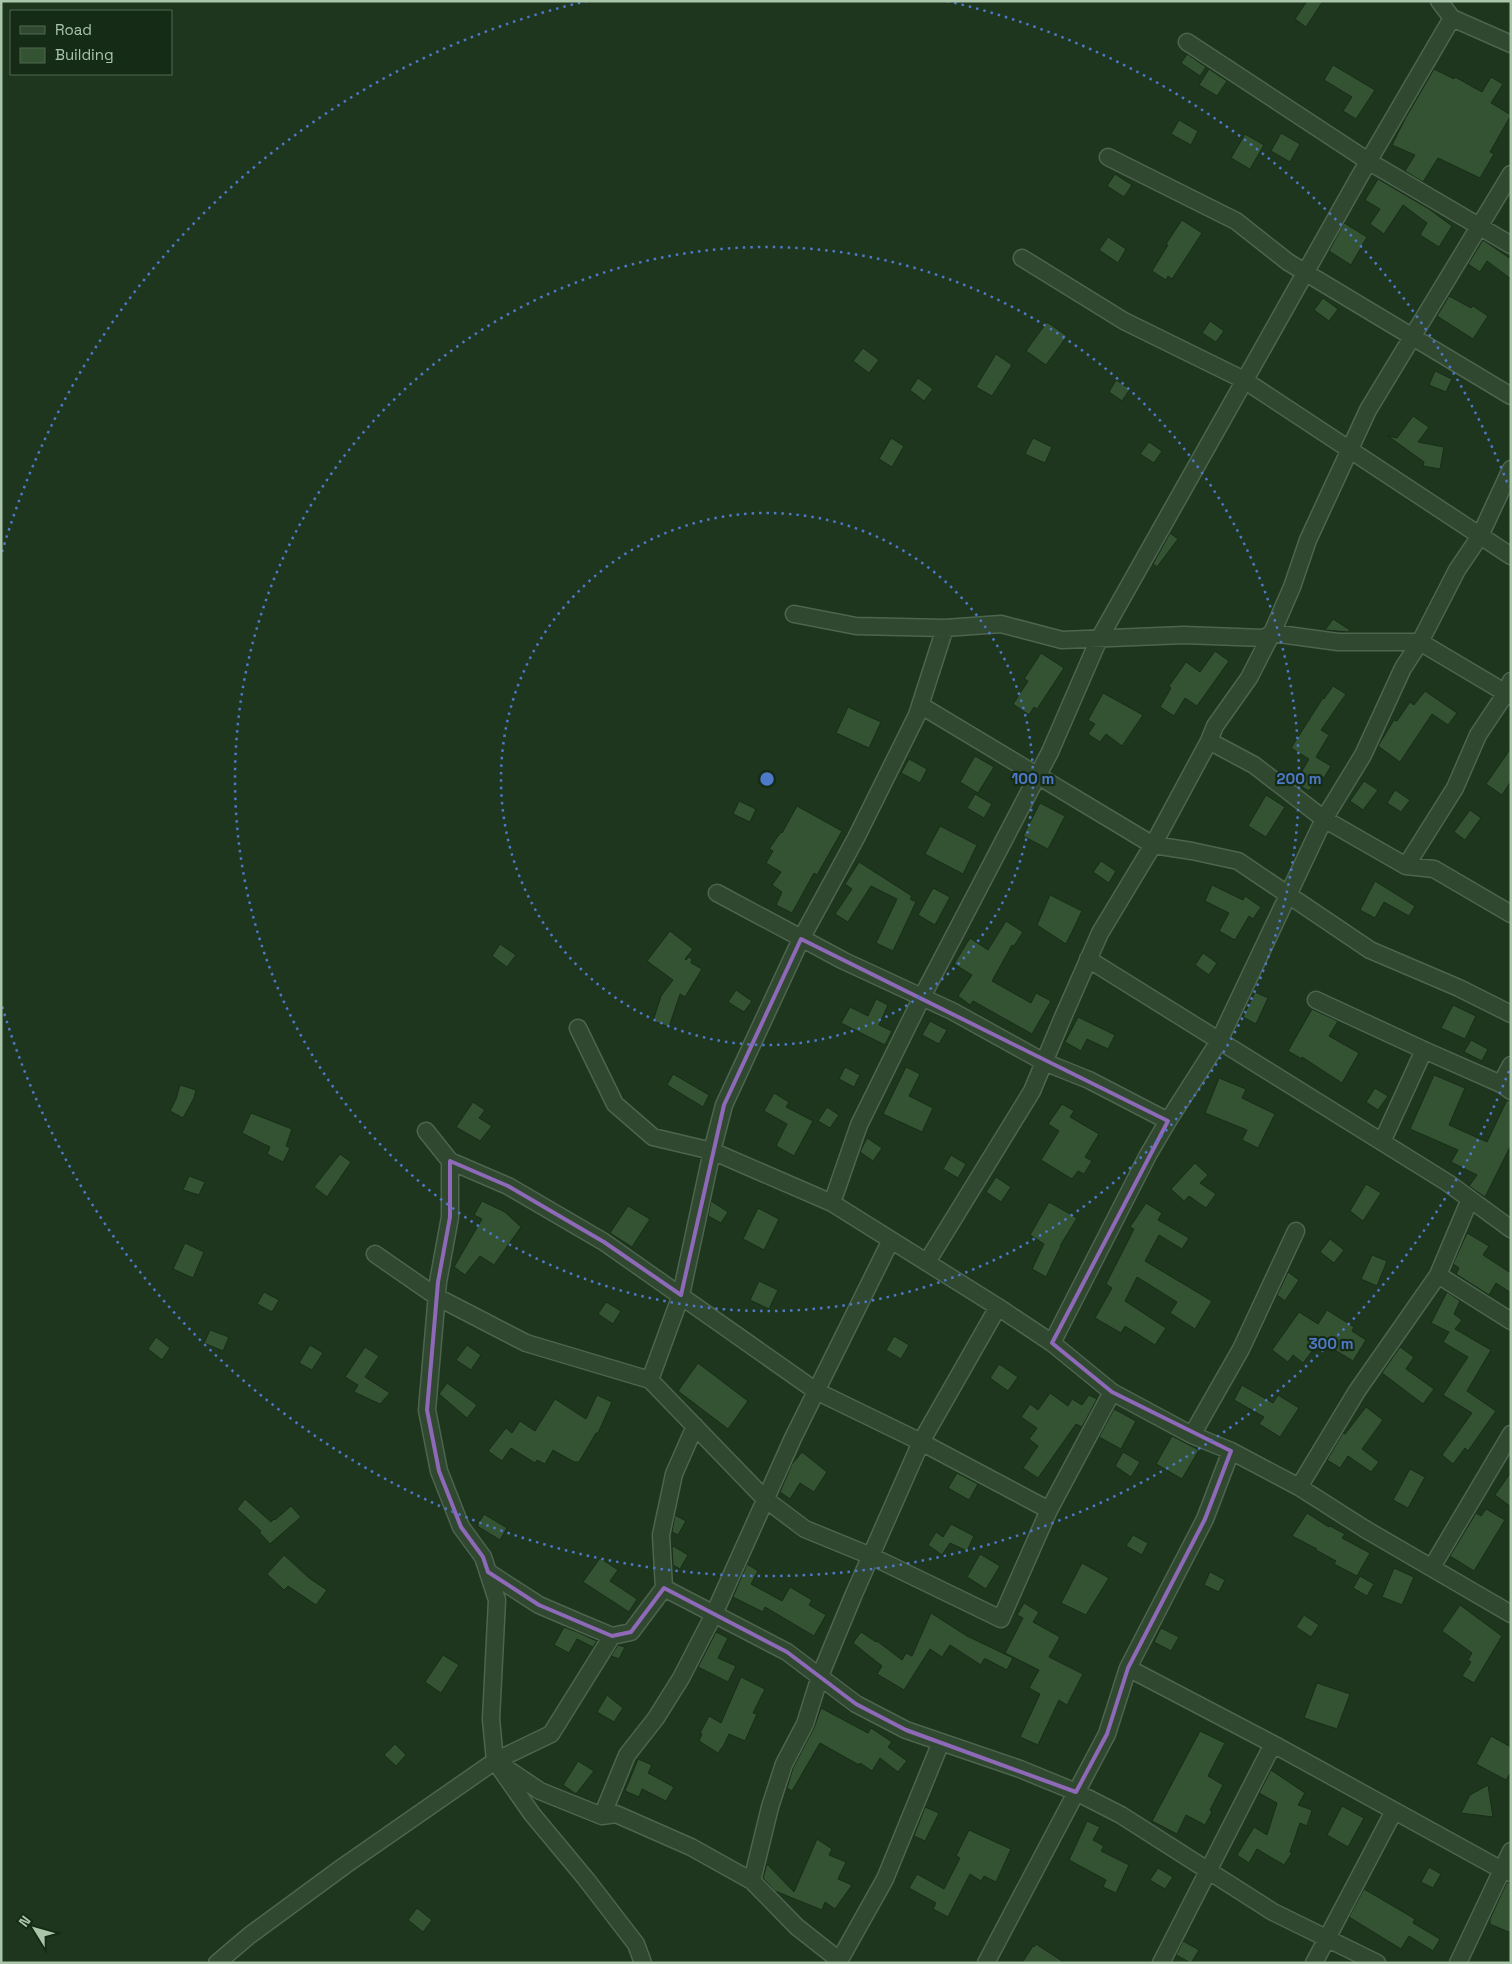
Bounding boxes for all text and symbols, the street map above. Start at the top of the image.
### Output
legend [10,10,172,75]
text: Road [55,20,92,39]
text: Building [55,45,114,64]
text: 100 m [1012,769,1054,788]
text: 200 m [1277,769,1321,788]
centre of rings [758,770,776,788]
text: 300 m [1308,1334,1354,1353]
north arrow [10,1904,60,1954]
text: N [15,1912,35,1930]

